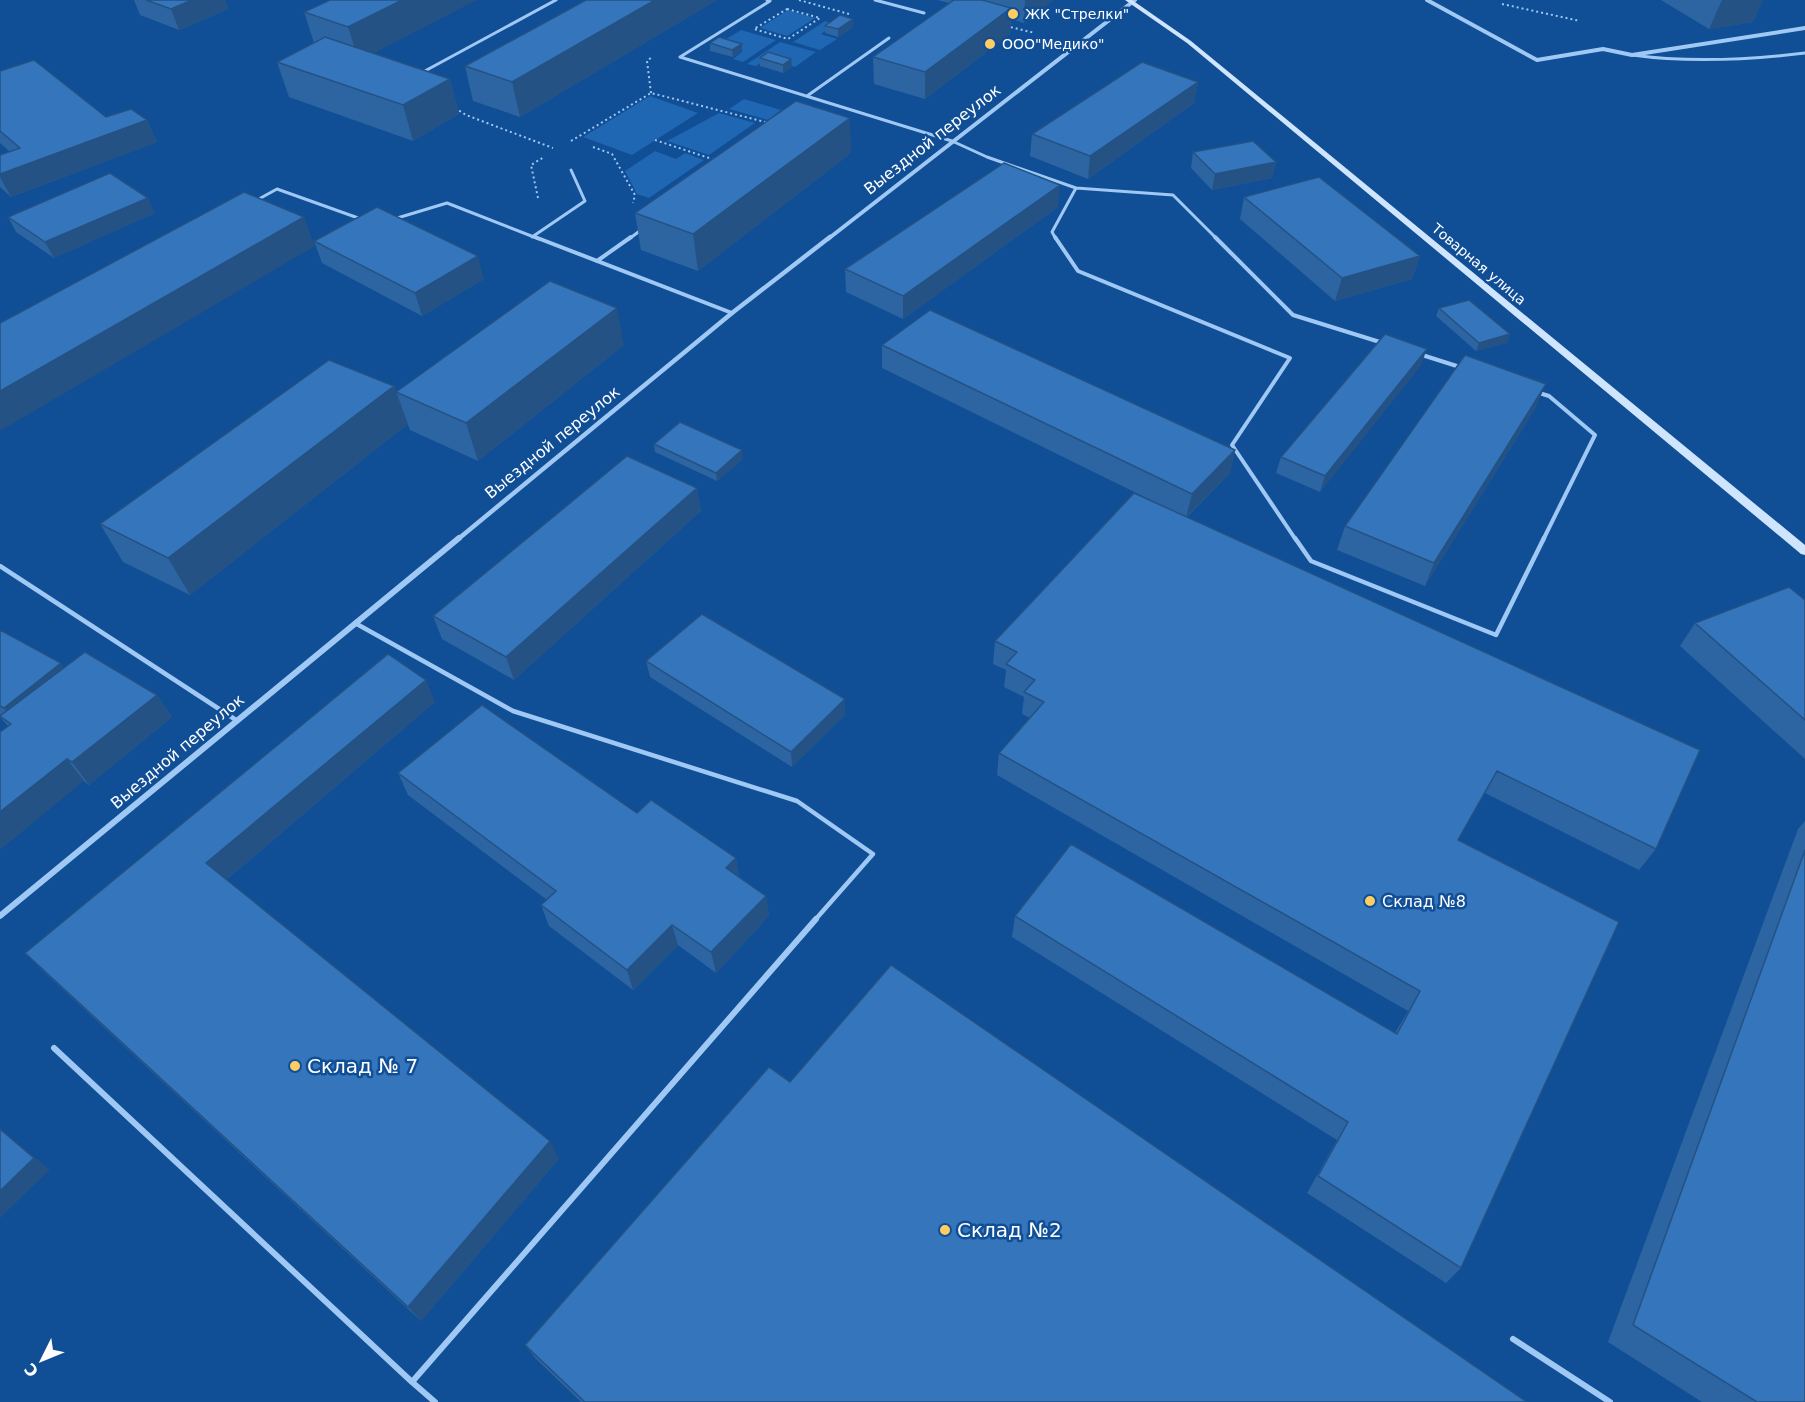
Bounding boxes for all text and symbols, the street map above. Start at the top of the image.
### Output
place label: ЖК "Стрелки" [1025,6,1129,22]
marker: ЖК "Стрелки" [1006,7,1020,21]
place label: ООО"Медико" [1002,36,1104,52]
marker: ООО"Медико" [983,37,997,51]
street label: Выездной переулок [860,80,1005,199]
street label: Товарная улица [1428,219,1529,308]
street label: Выездной переулок [481,382,624,503]
street label: Выездной переулок [107,690,248,813]
place label: Склад №8 [1382,892,1466,911]
marker: Склад №8 [1363,894,1377,908]
place label: Склад № 7 [307,1054,418,1078]
marker: Склад № 7 [288,1059,302,1073]
place label: Склад №2 [957,1218,1062,1242]
marker: Склад №2 [938,1223,952,1237]
north arrow [12,1330,72,1390]
text: С [20,1359,42,1381]

